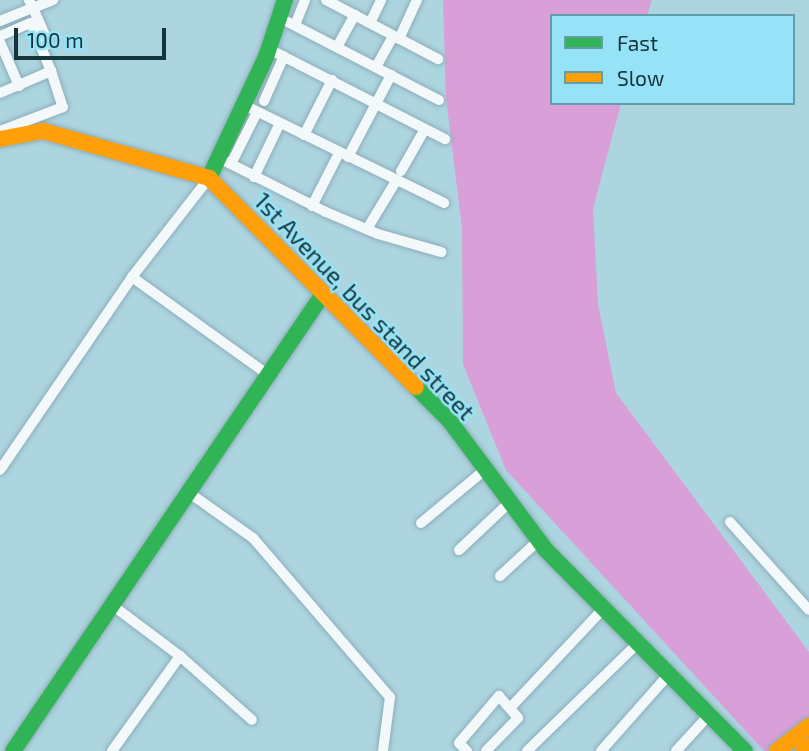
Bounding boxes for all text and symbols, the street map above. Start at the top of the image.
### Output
scale bar [18,14,170,58]
legend [550,14,795,105]
text: 100 m [27,27,84,52]
text: Fast [617,30,658,55]
text: Slow [617,65,664,90]
street label: 1st Avenue, bus stand street [249,186,481,426]

